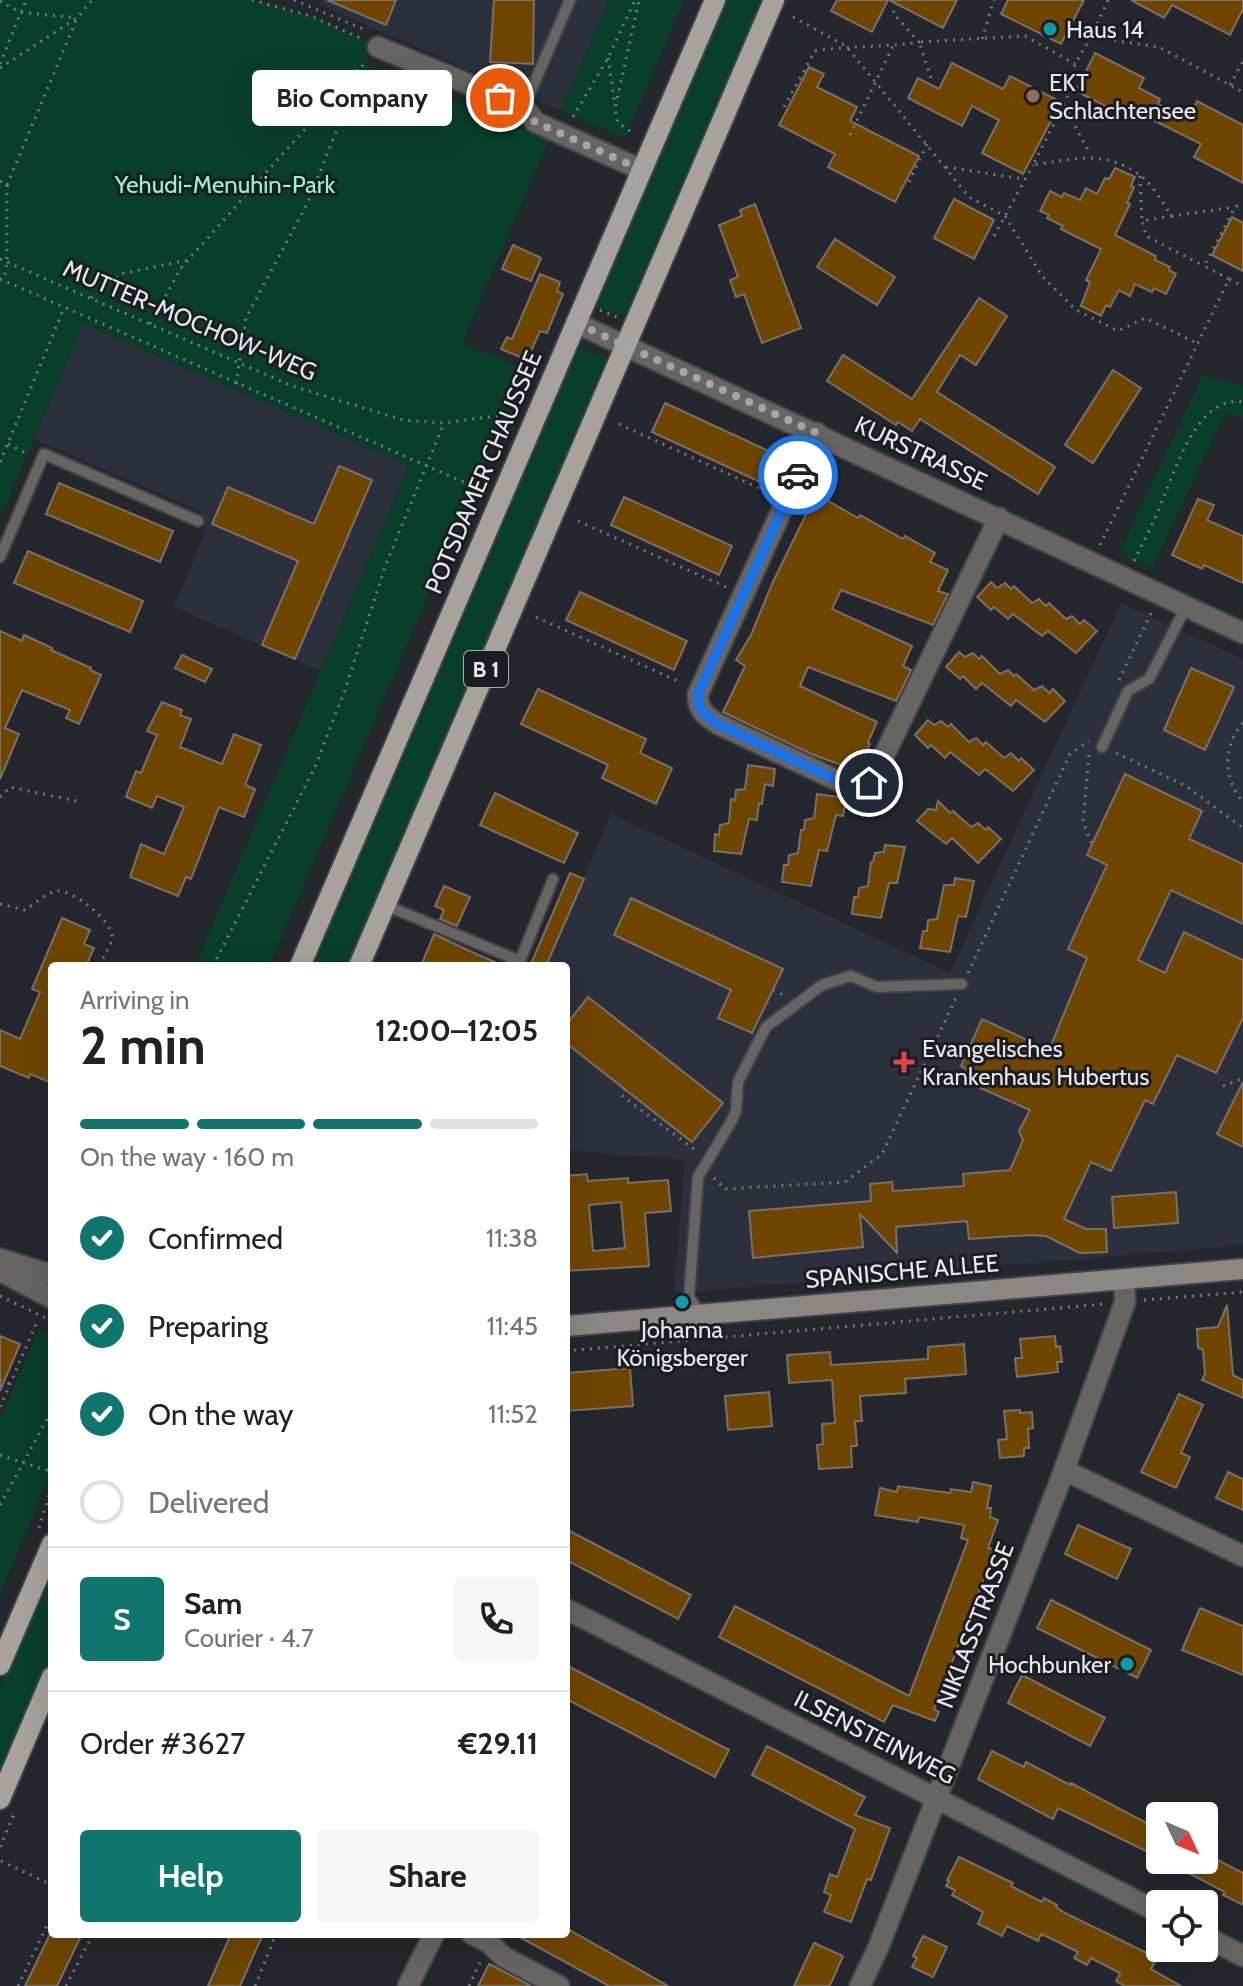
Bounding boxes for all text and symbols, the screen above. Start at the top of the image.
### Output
place label: Haus 14 [1066,15,1144,44]
marker: Haus 14 [1041,20,1059,38]
pin [466,64,534,132]
place label: EKT Schlachtensee [1049,68,1196,125]
callout: Bio Company [252,70,452,126]
icon: bag [478,76,522,120]
text: Bio Company [276,82,428,114]
marker: EKT Schlachtensee [1024,87,1042,105]
park label: Yehudi-Menuhin-Park [114,170,335,199]
street label: MUTTER-MOCHOW-WEG [59,253,321,387]
street label: POTSDAMER CHAUSSEE [419,346,547,598]
street label: KURSTRASSE [850,410,992,496]
courier [758,435,838,515]
icon: car [776,453,820,497]
road number: B 1 [464,651,508,687]
pin [835,749,903,817]
icon: home [847,761,891,805]
text: Arriving in [80,984,190,1016]
text: 12:00–12:05 [375,1012,538,1049]
text: 2 min [80,1014,206,1077]
place label: Evangelisches Krankenhaus Hubertus [922,1034,1149,1091]
marker: Evangelisches Krankenhaus Hubertus [893,1051,915,1073]
text: On the way · 160 m [80,1141,294,1173]
icon: check [80,1216,124,1260]
text: Confirmed [148,1220,283,1257]
text: 11:38 [486,1222,538,1254]
street label: SPANISCHE ALLEE [804,1248,1000,1294]
marker: Johanna Königsberger [673,1293,691,1311]
icon: check [80,1304,124,1348]
text: Preparing [148,1308,268,1345]
text: 11:45 [487,1310,538,1342]
place label: Johanna Königsberger [616,1315,748,1372]
icon: check [80,1392,124,1436]
text: On the way [148,1396,293,1433]
text: 11:52 [488,1398,538,1430]
text: Delivered [148,1484,269,1521]
street label: NIKLASSTRASSE [930,1538,1020,1712]
button: phone [454,1577,538,1661]
text: Sam [184,1585,242,1622]
text: S [113,1601,131,1638]
text: Courier · 4.7 [184,1622,314,1654]
place label: Hochbunker [988,1650,1111,1679]
marker: Hochbunker [1118,1655,1136,1673]
street label: ILSENSTEINWEG [789,1684,961,1790]
text: Order #3627 [80,1725,245,1762]
text: €29.11 [458,1725,538,1762]
north arrow [1146,1802,1218,1874]
map controls [1146,1802,1218,1962]
button: Help [80,1830,301,1922]
button: Share [317,1830,538,1922]
button: locate [1146,1890,1218,1962]

